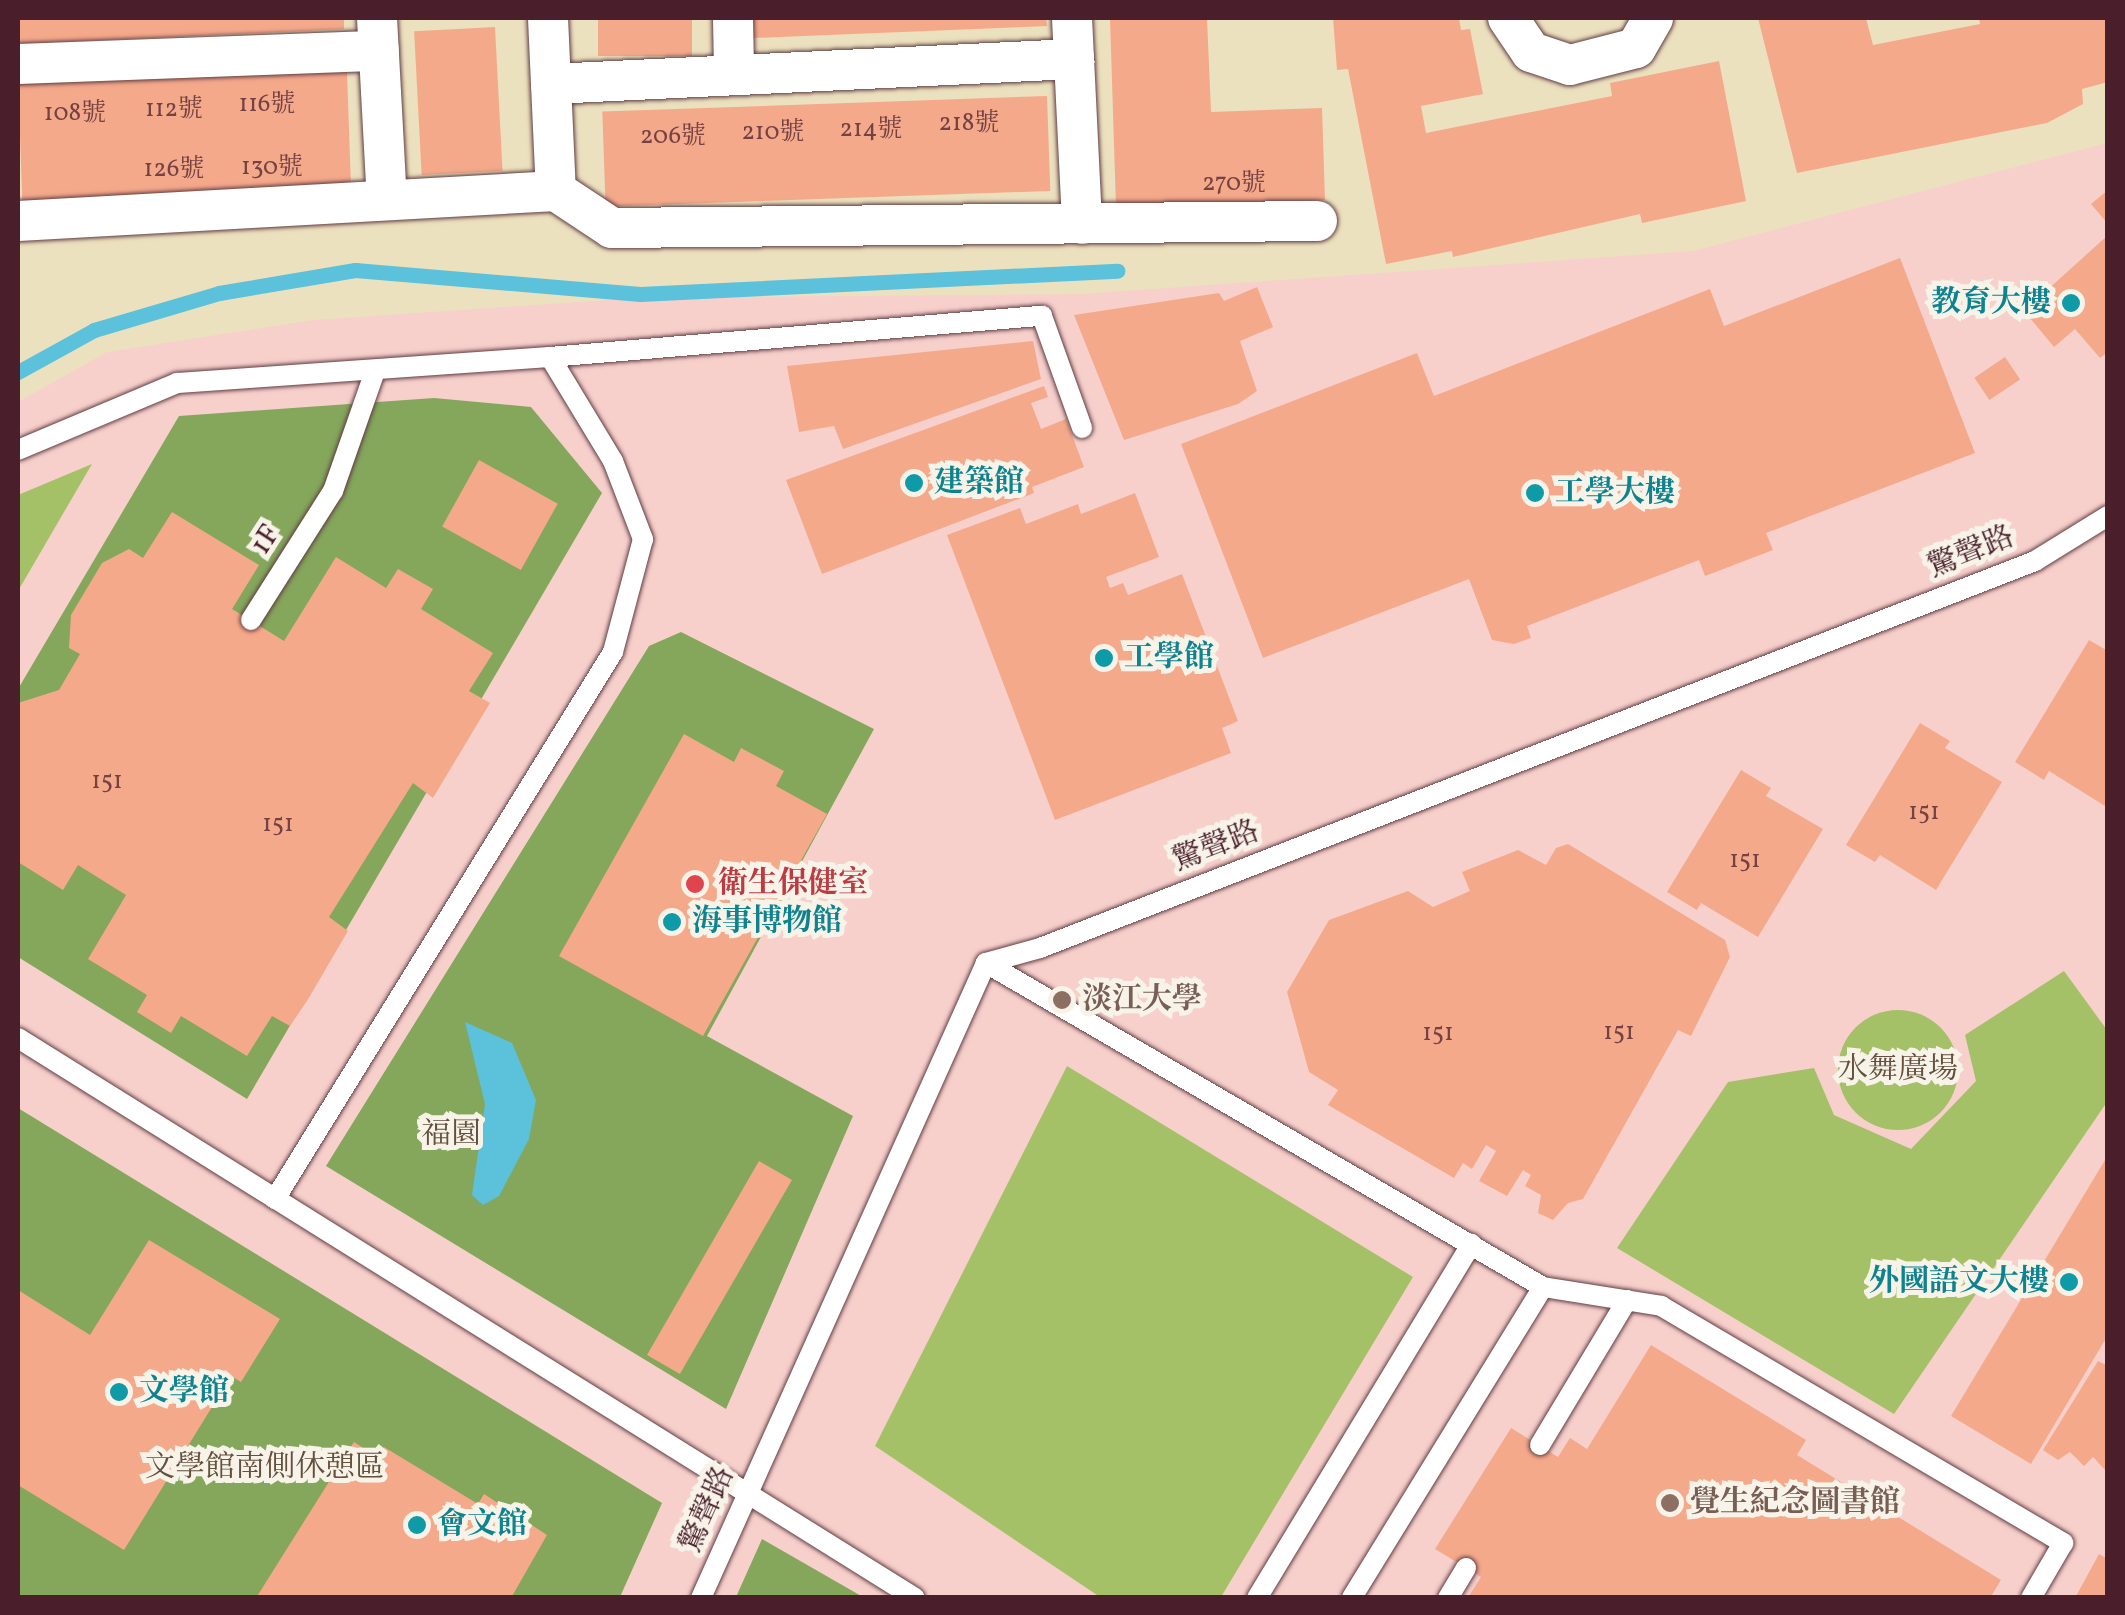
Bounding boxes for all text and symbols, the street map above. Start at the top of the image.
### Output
house number: 116號 [238,90,296,120]
house number: 112號 [145,95,203,125]
house number: 108號 [44,99,106,129]
house number: 218號 [939,109,999,139]
house number: 214號 [839,115,903,145]
house number: 210號 [741,118,805,148]
house number: 206號 [640,122,706,152]
house number: 130號 [241,153,303,183]
house number: 126號 [144,155,204,185]
house number: 270號 [1202,169,1266,199]
place label: 教育大樓 [1931,285,2051,321]
marker: 教育大樓 [2060,292,2082,314]
place label: 建築館 [934,465,1024,501]
marker: 建築館 [903,472,925,494]
place label: 工學大樓 [1555,475,1675,511]
marker: 工學大樓 [1524,482,1546,504]
street label: 1F [243,518,289,562]
street label: 驚聲路 [1923,519,2019,587]
place label: 工學館 [1124,640,1214,676]
marker: 工學館 [1093,647,1115,669]
house number: 151 [91,767,123,797]
house number: 151 [1908,798,1940,828]
house number: 151 [262,810,294,840]
street label: 驚聲路 [1168,814,1264,880]
house number: 151 [1729,846,1761,876]
place label: 衛生保健室 [718,866,868,902]
marker: 衛生保健室 [682,871,708,897]
place label: 海事博物館 [692,904,842,940]
marker: 海事博物館 [661,911,683,933]
place label: 淡江大學 [1082,982,1202,1018]
marker: 淡江大學 [1051,989,1073,1011]
house number: 151 [1603,1018,1635,1048]
house number: 151 [1422,1019,1454,1049]
park label: 水舞廣場 [1838,1052,1958,1088]
park label: 福園 [421,1117,481,1153]
place label: 外國語文大樓 [1869,1264,2049,1300]
marker: 外國語文大樓 [2058,1271,2080,1293]
place label: 文學館 [139,1374,229,1410]
marker: 文學館 [108,1381,130,1403]
park label: 文學館南側休憩區 [145,1450,385,1486]
street label: 驚聲路 [673,1462,743,1558]
place label: 覺生紀念圖書館 [1690,1485,1900,1521]
marker: 覺生紀念圖書館 [1659,1492,1681,1514]
place label: 會文館 [437,1507,527,1543]
marker: 會文館 [406,1514,428,1536]

